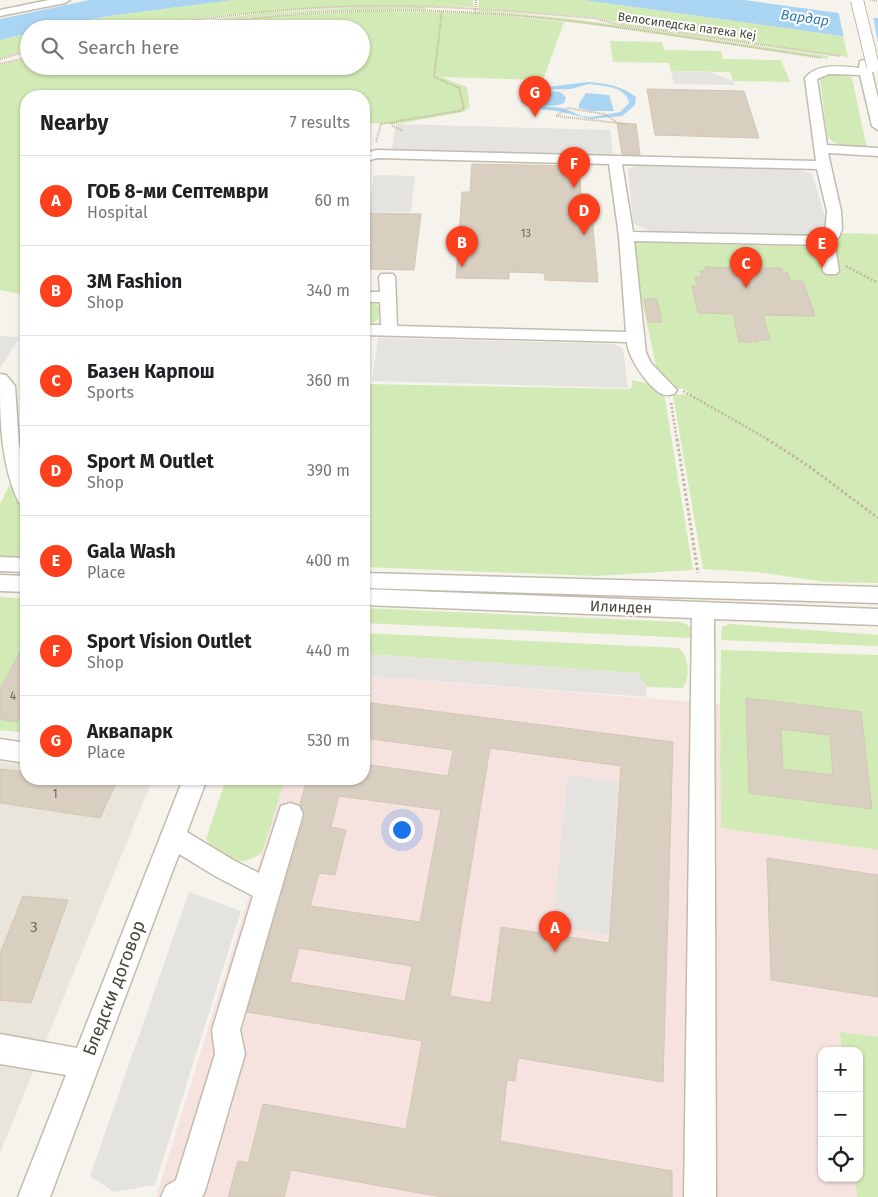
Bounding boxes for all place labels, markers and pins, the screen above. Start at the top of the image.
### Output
pin: G [519,76,551,117]
pin: F [558,147,590,188]
pin: D [568,194,600,235]
pin: B [446,226,478,267]
pin: E [806,227,838,268]
pin: C [730,247,762,288]
pin: A [539,911,571,952]

